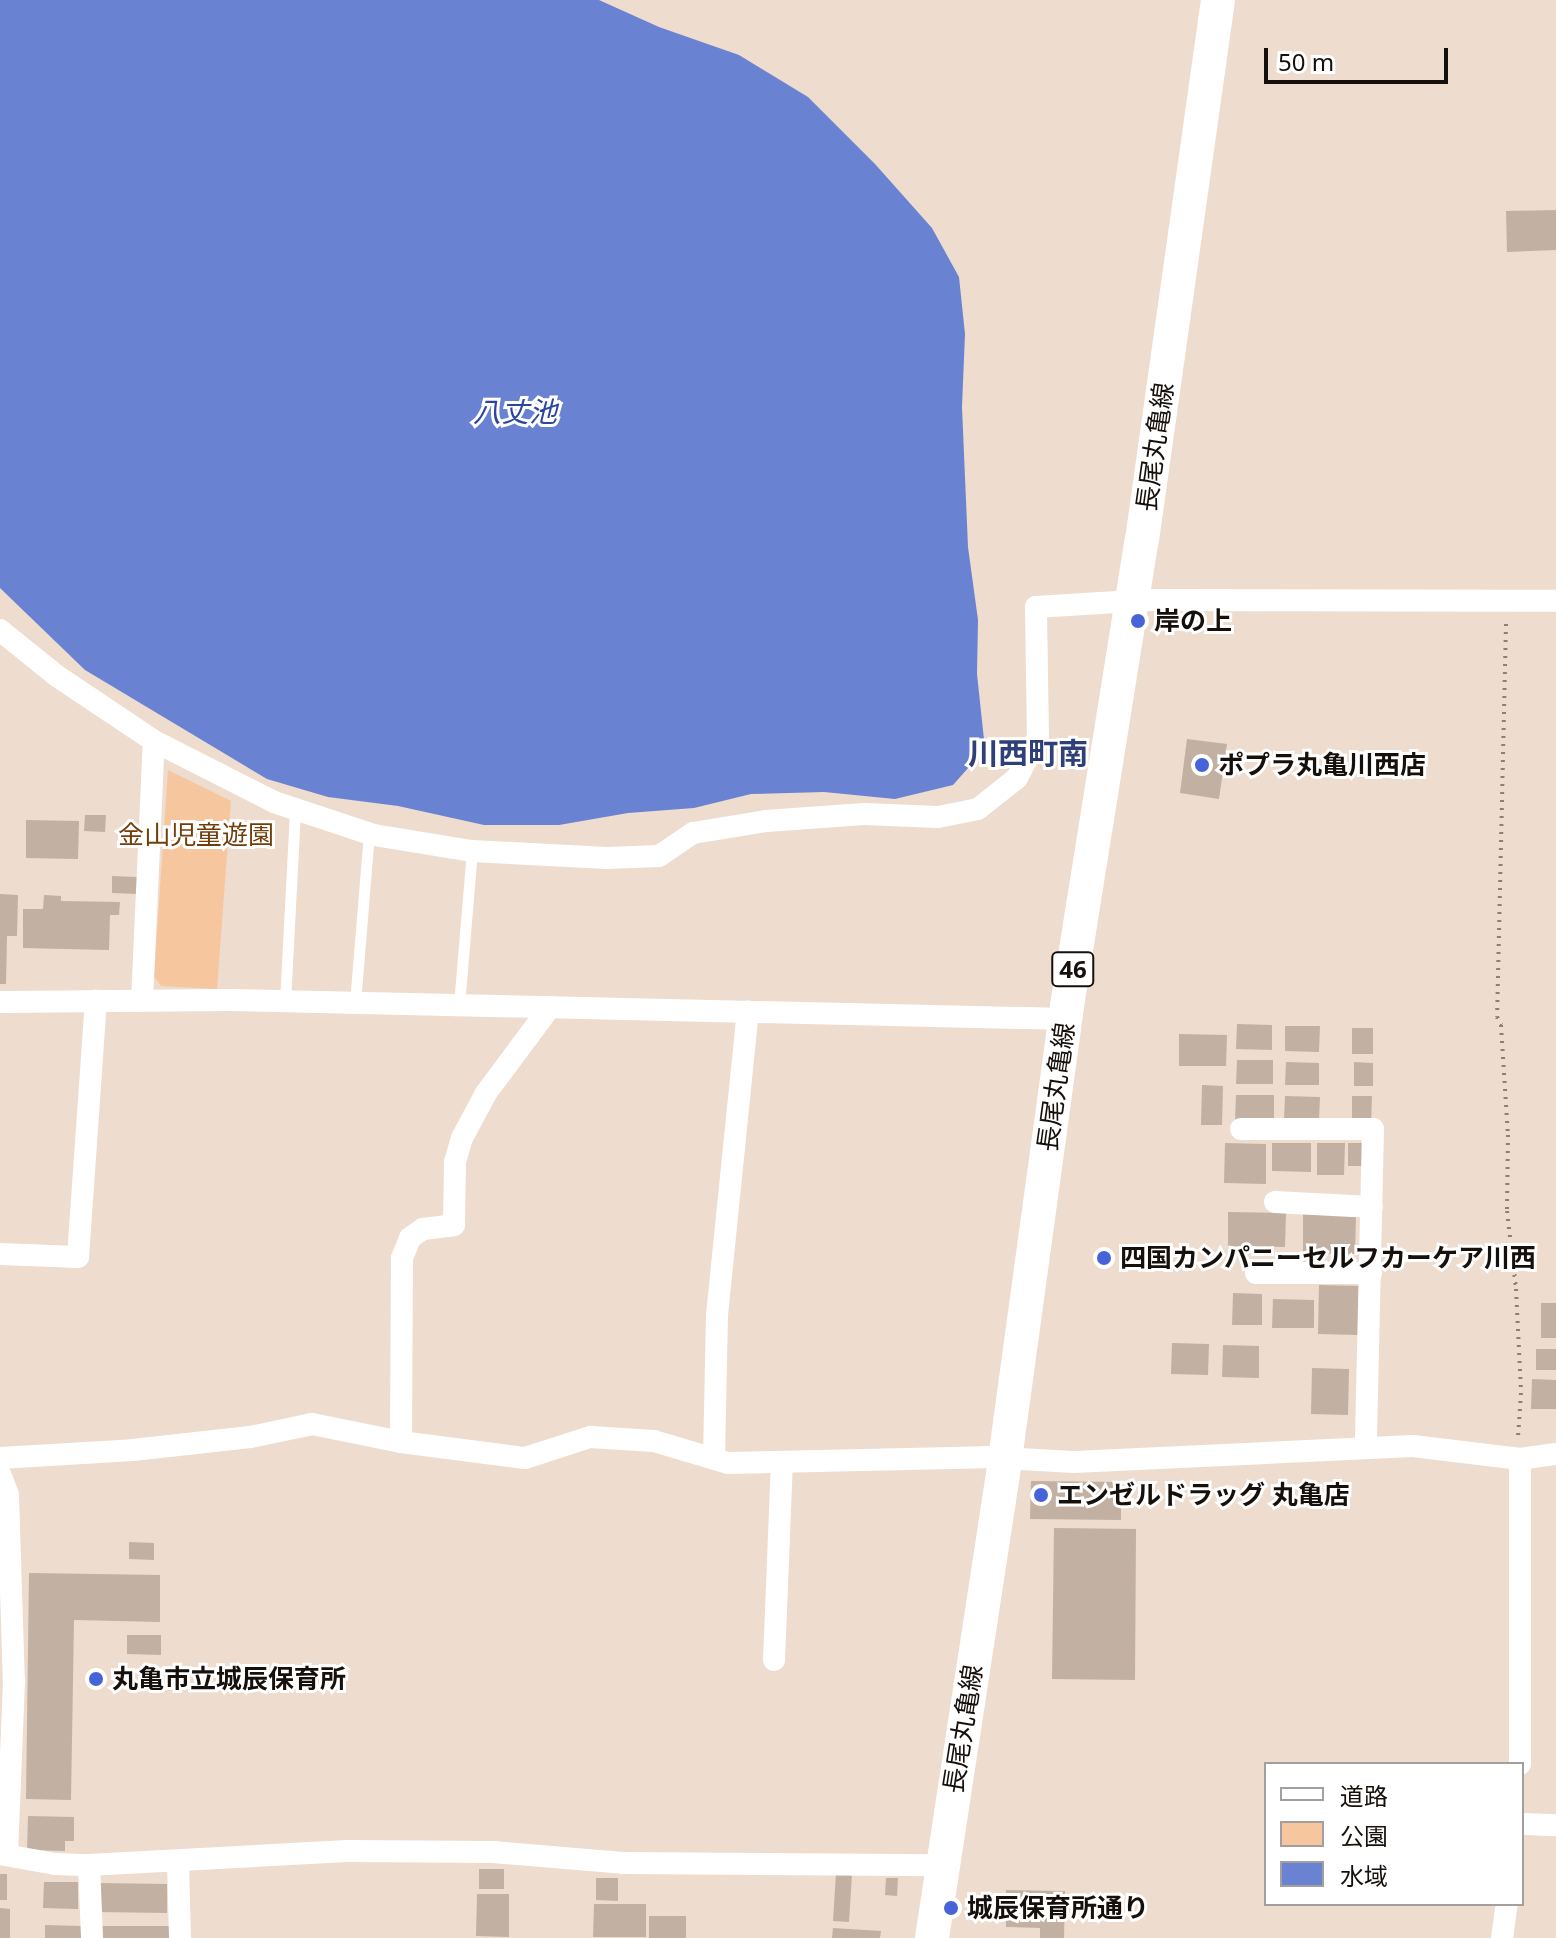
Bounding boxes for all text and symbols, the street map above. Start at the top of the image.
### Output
scale bar [1268,32,1452,82]
text: 50 m [1278,45,1334,78]
street label: 長尾丸亀線 [1131,380,1179,514]
water label: 八丈池 [473,394,557,428]
place label: 岸の上 [1154,605,1232,637]
marker: 岸の上 [1129,612,1147,630]
district label: 川西町南 [968,735,1088,771]
place label: ポプラ丸亀川西店 [1218,749,1426,781]
marker: ポプラ丸亀川西店 [1193,756,1211,774]
park label: 金山児童遊園 [118,819,274,851]
road number: 46 [1051,949,1095,989]
street label: 長尾丸亀線 [1032,1020,1080,1154]
place label: 四国カンパニーセルフカーケア川西 [1120,1242,1536,1274]
marker: 四国カンパニーセルフカーケア川西 [1095,1249,1113,1267]
place label: エンゼルドラッグ 丸亀店 [1057,1479,1350,1511]
marker: エンゼルドラッグ 丸亀店 [1032,1486,1050,1504]
street label: 長尾丸亀線 [937,1662,989,1796]
place label: 丸亀市立城辰保育所 [112,1663,346,1695]
marker: 丸亀市立城辰保育所 [87,1670,105,1688]
legend [1264,1762,1524,1906]
text: 道路 [1340,1779,1388,1812]
text: 公園 [1340,1819,1388,1852]
text: 水域 [1340,1859,1388,1892]
place label: 城辰保育所通り [967,1892,1149,1924]
marker: 城辰保育所通り [942,1899,960,1917]

